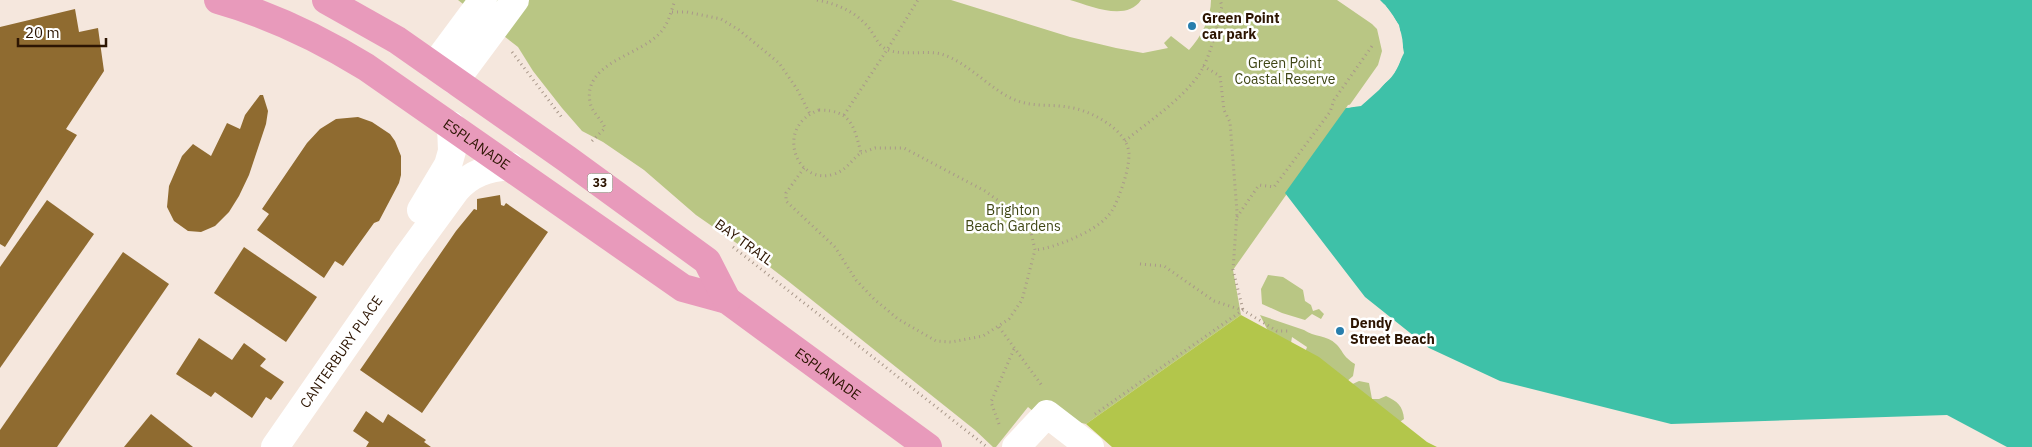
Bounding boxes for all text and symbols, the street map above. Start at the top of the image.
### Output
place label: Green Point car park [1202,9,1280,43]
scale bar [18,15,105,47]
marker: Green Point car park [1186,20,1198,32]
text: 20 m [25,23,60,42]
park label: Green Point Coastal Reserve [1235,54,1336,88]
street label: ESPLANADE [440,115,514,174]
road number: 33 [588,174,612,192]
park label: Brighton Beach Gardens [965,201,1061,235]
street label: BAY TRAIL [711,215,777,269]
street label: CANTERBURY PLACE [296,292,386,411]
place label: Dendy Street Beach [1350,314,1435,348]
marker: Dendy Street Beach [1334,325,1346,337]
street label: ESPLANADE [791,344,865,404]

